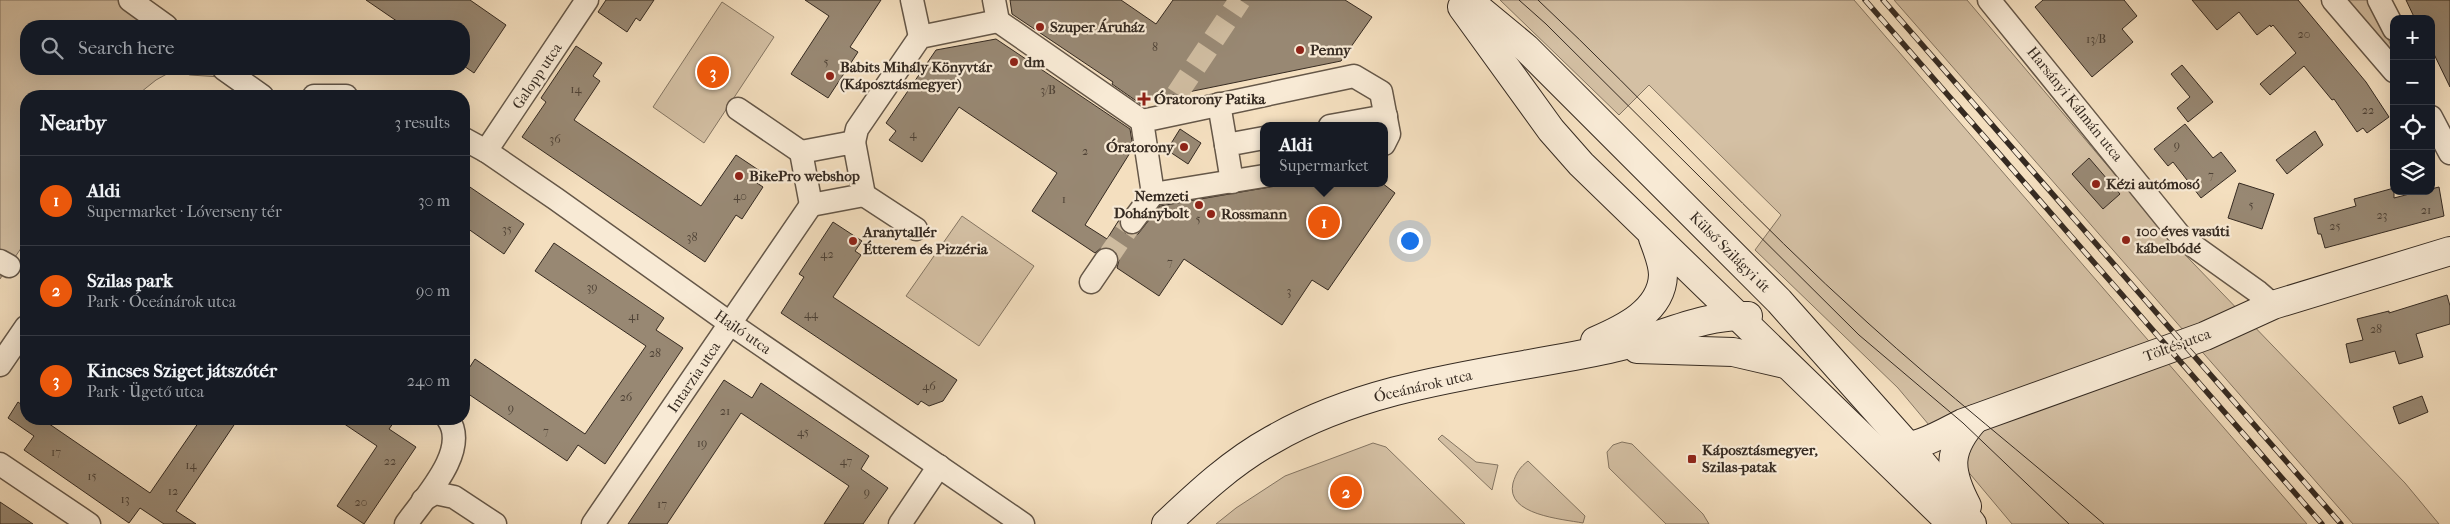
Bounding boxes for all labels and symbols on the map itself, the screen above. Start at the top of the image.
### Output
place label: Szuper Áruház [1050,18,1145,36]
marker: Szuper Áruház [1034,21,1046,33]
house number: 20 [2298,27,2310,41]
house number: 13/B [2086,32,2106,46]
street label: Galopp utca [508,39,566,113]
house number: 8 [1152,40,1158,54]
place label: Penny [1310,41,1352,59]
street label: Harsányi Kálmán utca [2023,43,2127,166]
marker: Penny [1294,44,1306,56]
pin: 3 [697,53,729,91]
place label: dm [1024,53,1045,71]
house number: 5 [823,55,829,69]
marker: dm [1008,56,1020,68]
place label: Babits Mihály Könyvtár (Káposztásmegyer) [840,58,993,93]
marker: Babits Mihály Könyvtár (Káposztásmegyer) [824,70,836,82]
house number: 14 [570,82,583,96]
house number: 3/B [1040,83,1056,97]
place label: Óratorony Patika [1154,90,1267,108]
marker: Óratorony Patika [1138,93,1150,105]
house number: 22 [2362,103,2374,117]
house number: 4 [909,127,917,141]
house number: 36 [549,132,561,146]
place label: Óratorony [1106,138,1175,156]
house number: 9 [2174,138,2180,152]
marker: Óratorony [1178,141,1190,153]
house number: 2 [1082,144,1088,158]
place label: BikePro webshop [749,167,860,185]
house number: 7 [2208,168,2214,182]
marker: BikePro webshop [733,170,745,182]
place label: Kézi autómosó [2106,175,2200,193]
marker: Kézi autómosó [2090,178,2102,190]
place label: Nemzeti Dohánybolt [1114,187,1190,222]
house number: 40 [733,189,747,203]
house number: 1 [1062,192,1066,206]
house number: 5 [2248,198,2254,212]
marker: Nemzeti Dohánybolt [1193,199,1205,211]
pin: 1 [1308,203,1340,241]
house number: 21 [2421,203,2431,217]
place label: Rossmann [1221,205,1287,223]
marker: Rossmann [1205,208,1217,220]
street label: Külső Szilágyi út [1686,208,1775,297]
house number: 23 [2376,208,2388,222]
house number: 5 [1195,212,1201,226]
house number: 25 [2329,219,2341,233]
house number: 35 [502,222,512,236]
place label: 100 éves vasúti kábelbódé [2135,222,2230,257]
place label: Aranytallér Étterem és Pizzéria [862,223,989,258]
your location [1397,228,1423,254]
house number: 38 [687,230,697,244]
marker: 100 éves vasúti kábelbódé [2120,234,2132,246]
marker: Aranytallér Étterem és Pizzéria [847,235,859,247]
house number: 42 [820,247,834,261]
house number: 7 [1167,255,1173,269]
house number: 39 [586,280,598,294]
house number: 3 [1287,284,1292,298]
street label: Hajló utca [711,306,776,359]
house number: 44 [804,307,819,321]
house number: 41 [628,309,640,323]
house number: 28 [2370,322,2382,336]
street label: Töltés utca [2141,324,2214,365]
street label: Intarzia utca [664,337,725,416]
house number: 28 [649,346,661,360]
street label: Óceánárok utca [1372,366,1475,406]
house number: 46 [922,379,936,393]
house number: 26 [620,390,633,404]
house number: 9 [508,401,514,415]
house number: 21 [720,404,730,418]
house number: 7 [543,424,549,438]
house number: 45 [797,425,809,439]
house number: 19 [697,436,707,450]
place label: Káposztásmegyer, Szilas-patak [1702,441,1818,476]
house number: 17 [51,445,61,459]
marker: Káposztásmegyer, Szilas-patak [1686,453,1698,465]
house number: 22 [384,454,396,468]
house number: 47 [840,454,852,468]
house number: 14 [185,458,198,472]
house number: 15 [87,469,97,483]
pin: 2 [1330,473,1362,511]
house number: 12 [168,484,178,498]
house number: 9 [864,485,870,499]
house number: 13 [120,492,130,506]
house number: 20 [355,495,367,509]
house number: 17 [657,497,667,511]

